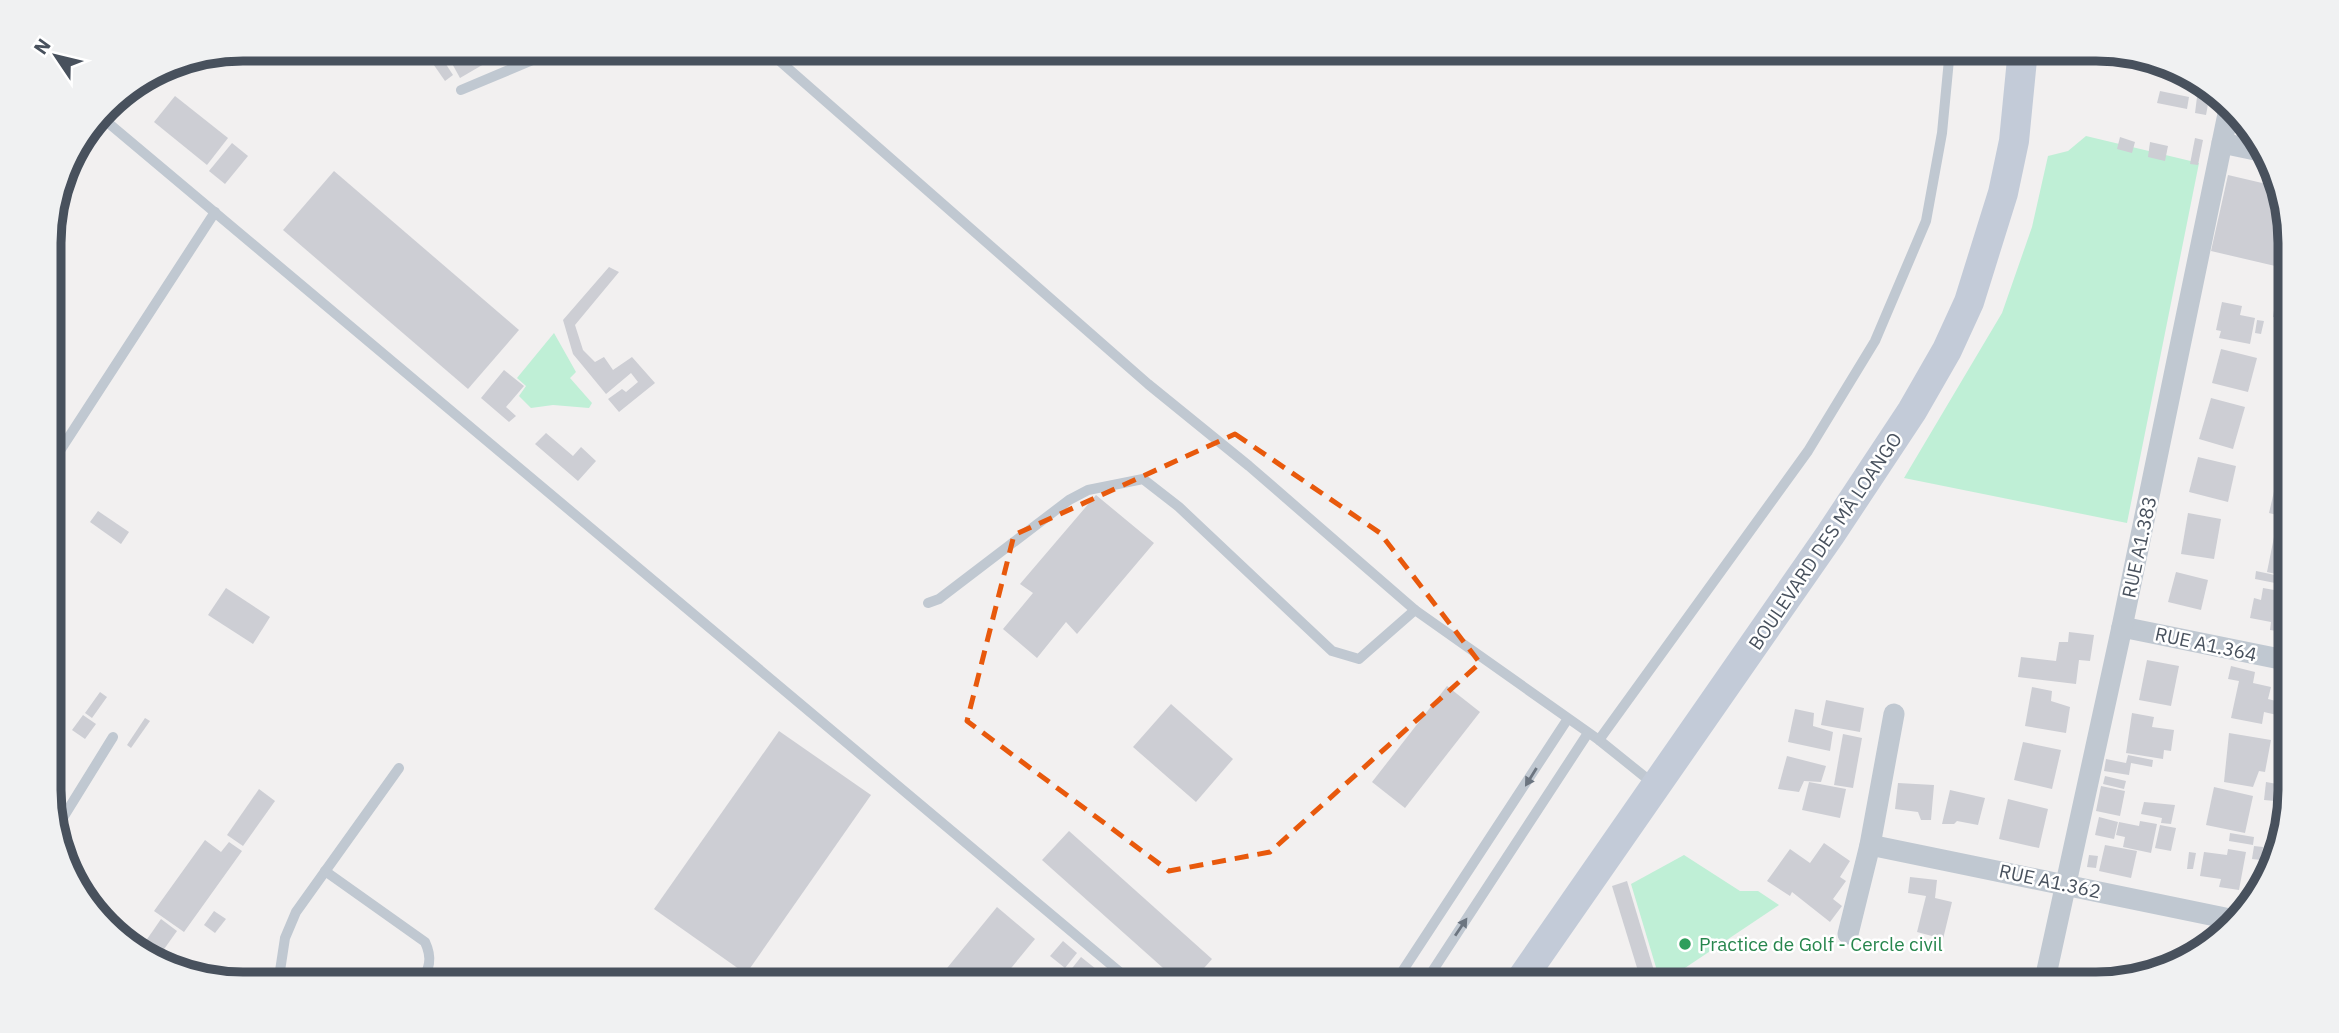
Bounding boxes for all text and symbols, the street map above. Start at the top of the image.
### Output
north arrow [21,21,91,91]
text: N [28,34,56,59]
street label: BOULEVARD DES MÂ LOANGO [1743,428,1907,654]
street label: RUE A1.383 [2117,494,2161,600]
street label: RUE A1.364 [2153,622,2259,666]
one-way arrow [1524,768,1537,787]
street label: RUE A1.362 [1997,859,2103,903]
one-way arrow [1455,917,1468,937]
place label: Practice de Golf - Cercle civil [1699,932,1943,956]
marker: Practice de Golf - Cercle civil [1677,936,1693,952]

